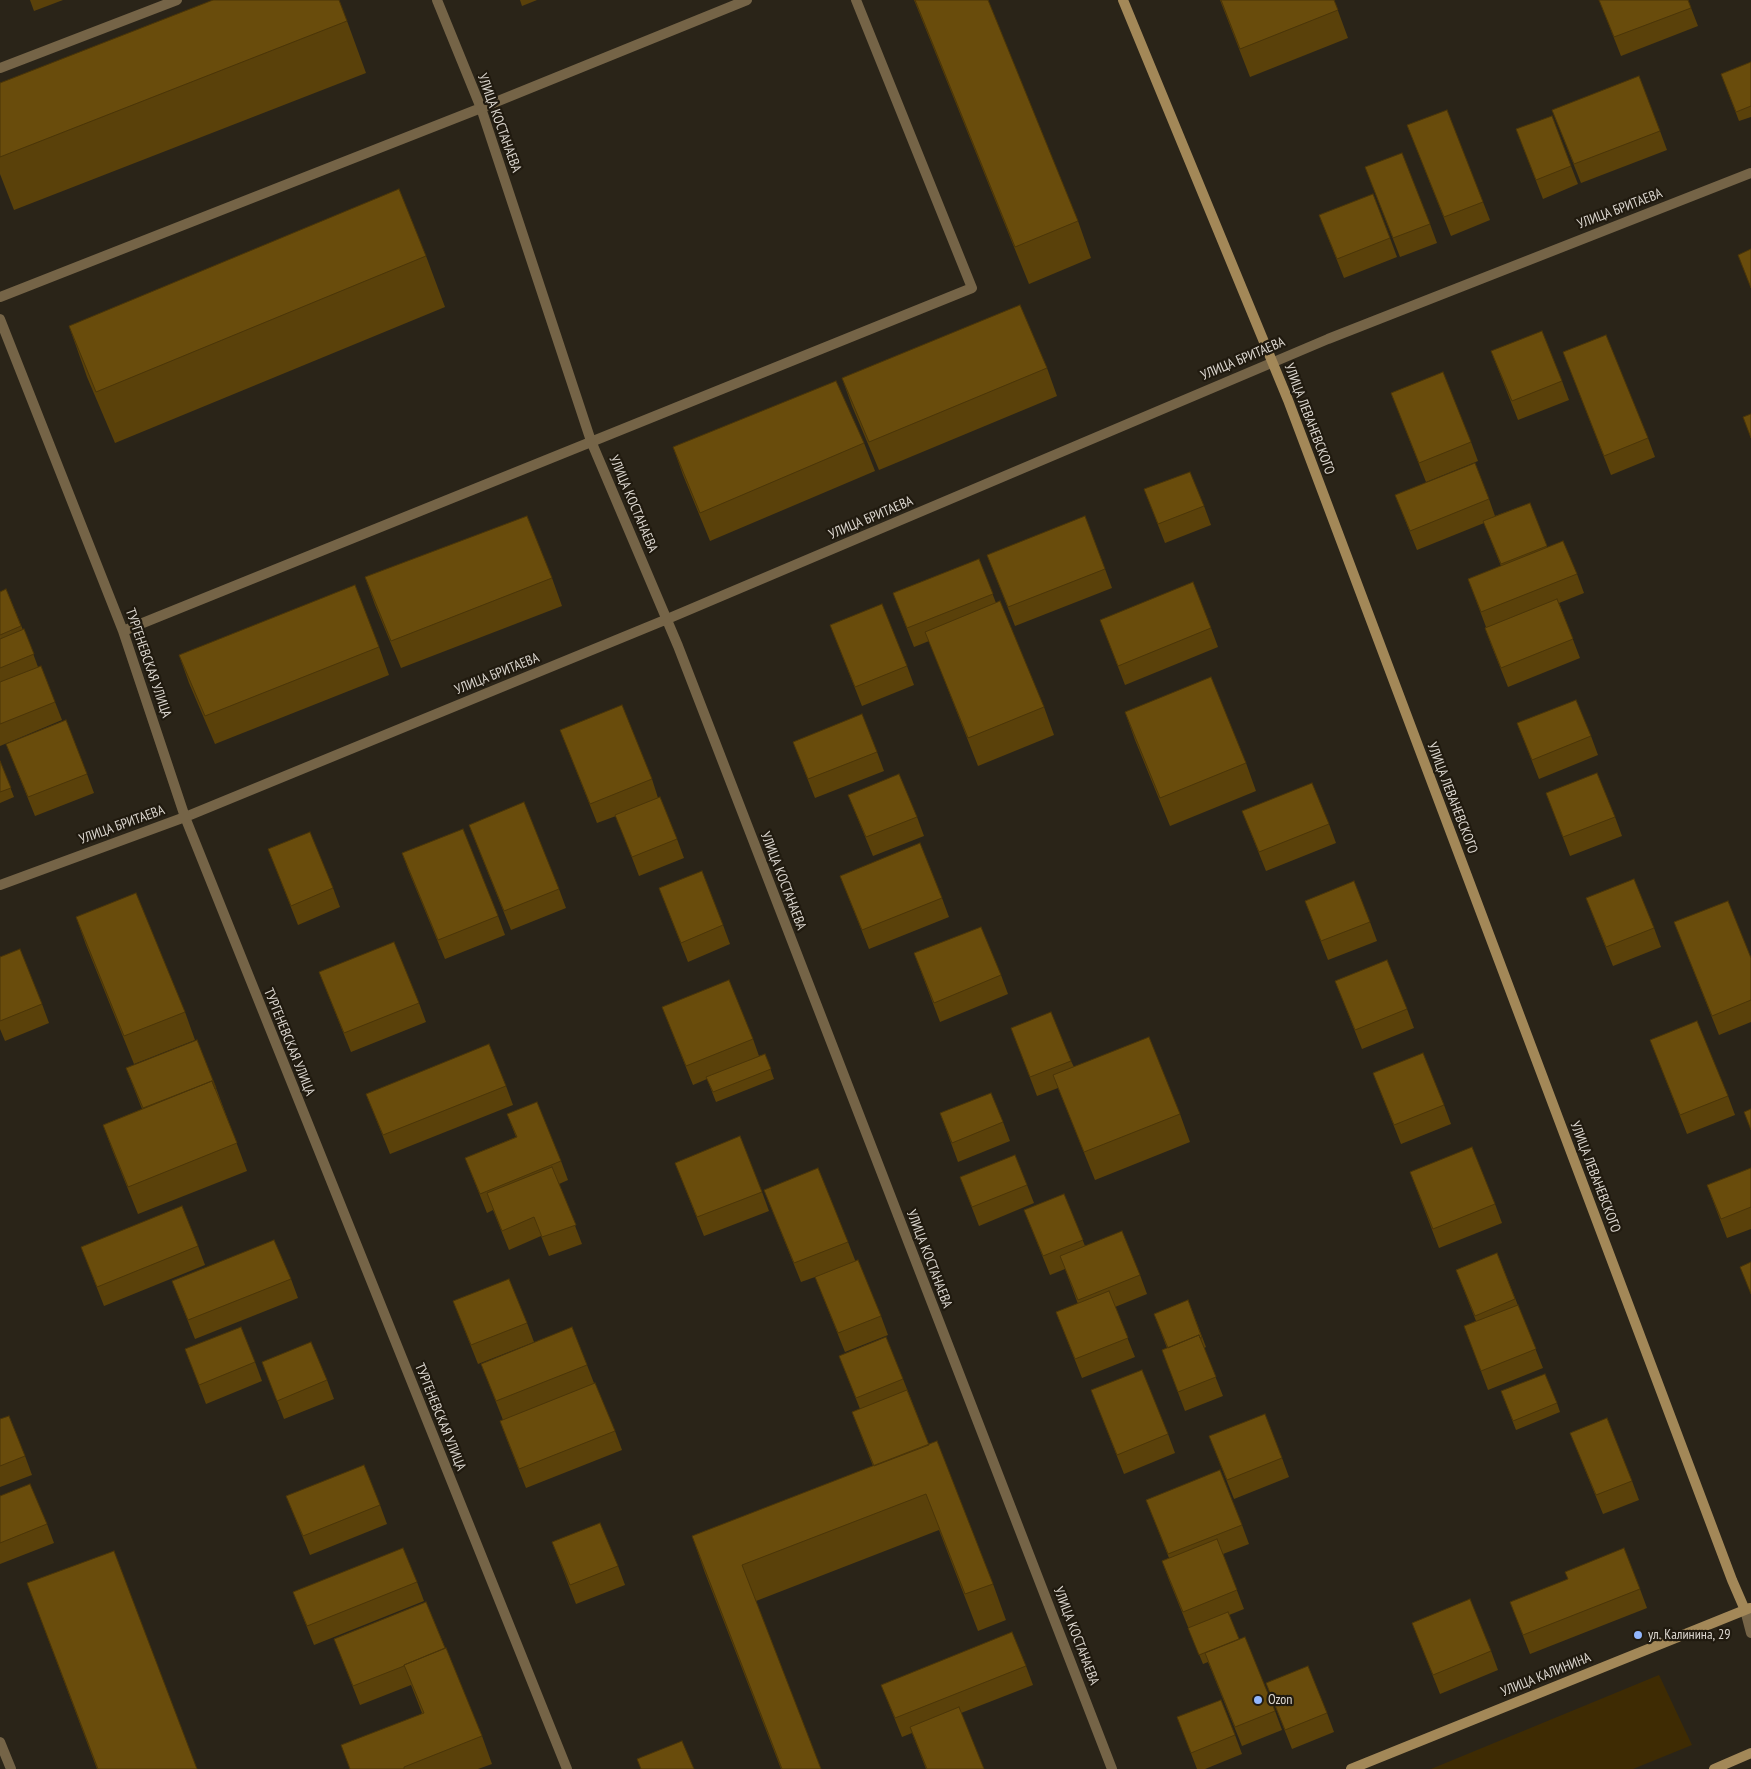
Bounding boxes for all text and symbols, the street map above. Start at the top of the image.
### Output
street label: УЛИЦА КОСТАНАЕВА [473,71,525,175]
street label: УЛИЦА БРИТАЕВА [1575,185,1665,233]
street label: УЛИЦА БРИТАЕВА [1198,334,1288,384]
street label: УЛИЦА ЛЕВАНЕВСКОГО [1280,361,1338,477]
street label: УЛИЦА КОСТАНАЕВА [605,453,661,555]
street label: УЛИЦА БРИТАЕВА [826,493,916,543]
street label: ТУРГЕНЕВСКАЯ УЛИЦА [121,606,175,720]
street label: УЛИЦА БРИТАЕВА [452,649,542,699]
street label: УЛИЦА ЛЕВАНЕВСКОГО [1423,740,1481,856]
street label: УЛИЦА БРИТАЕВА [77,802,167,848]
street label: УЛИЦА КОСТАНАЕВА [757,829,809,933]
street label: ТУРГЕНЕВСКАЯ УЛИЦА [260,986,318,1098]
street label: УЛИЦА ЛЕВАНЕВСКОГО [1566,1119,1624,1235]
street label: УЛИЦА КОСТАНАЕВА [903,1207,955,1311]
street label: ТУРГЕНЕВСКАЯ УЛИЦА [411,1361,469,1473]
street label: УЛИЦА КОСТАНАЕВА [1050,1584,1102,1688]
place label: ул. Калинина, 29 [1648,1627,1731,1643]
marker: ул. Калинина, 29 [1632,1629,1644,1641]
street label: УЛИЦА КАЛИНИНА [1499,1649,1593,1701]
place label: Ozon [1268,1692,1293,1708]
marker: Ozon [1252,1694,1264,1706]

